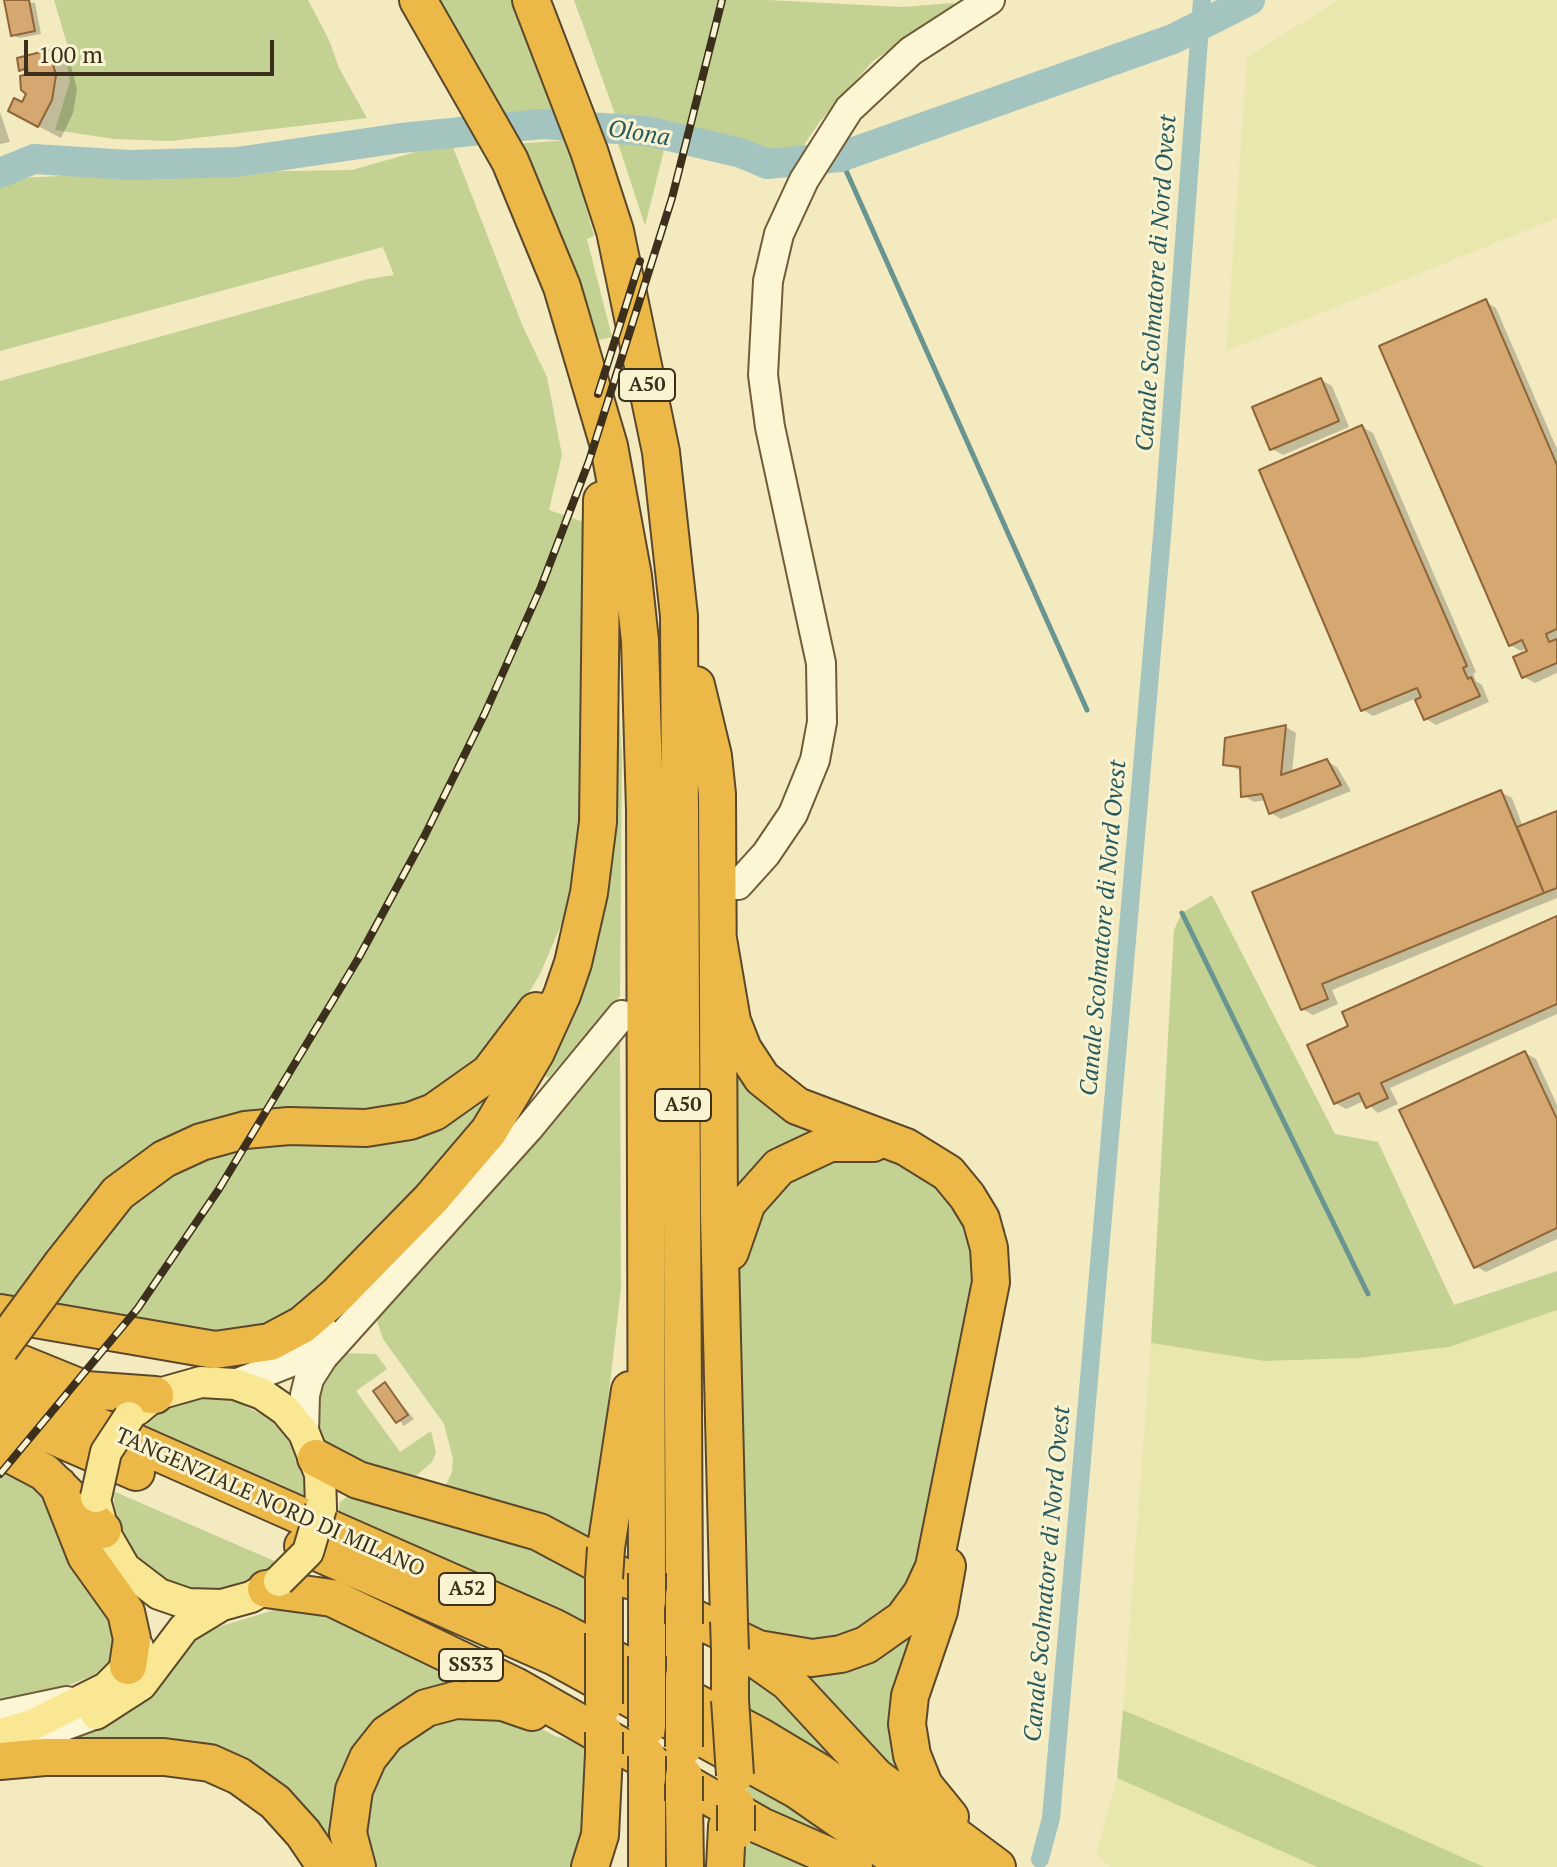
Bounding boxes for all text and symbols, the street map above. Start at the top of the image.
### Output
scale bar [28,24,278,74]
text: 100 m [38,38,103,70]
water label: Canale Scolmatore di Nord Ovest [1131,114,1183,452]
water label: Olona [606,115,672,153]
road number: A50 [619,369,675,401]
water label: Canale Scolmatore di Nord Ovest [1075,759,1133,1097]
road number: A50 [655,1089,711,1121]
water label: Canale Scolmatore di Nord Ovest [1019,1405,1077,1743]
street label: TANGENZIALE NORD DI MILANO [111,1423,429,1583]
road number: A52 [439,1573,495,1605]
road number: SS33 [439,1649,503,1681]

